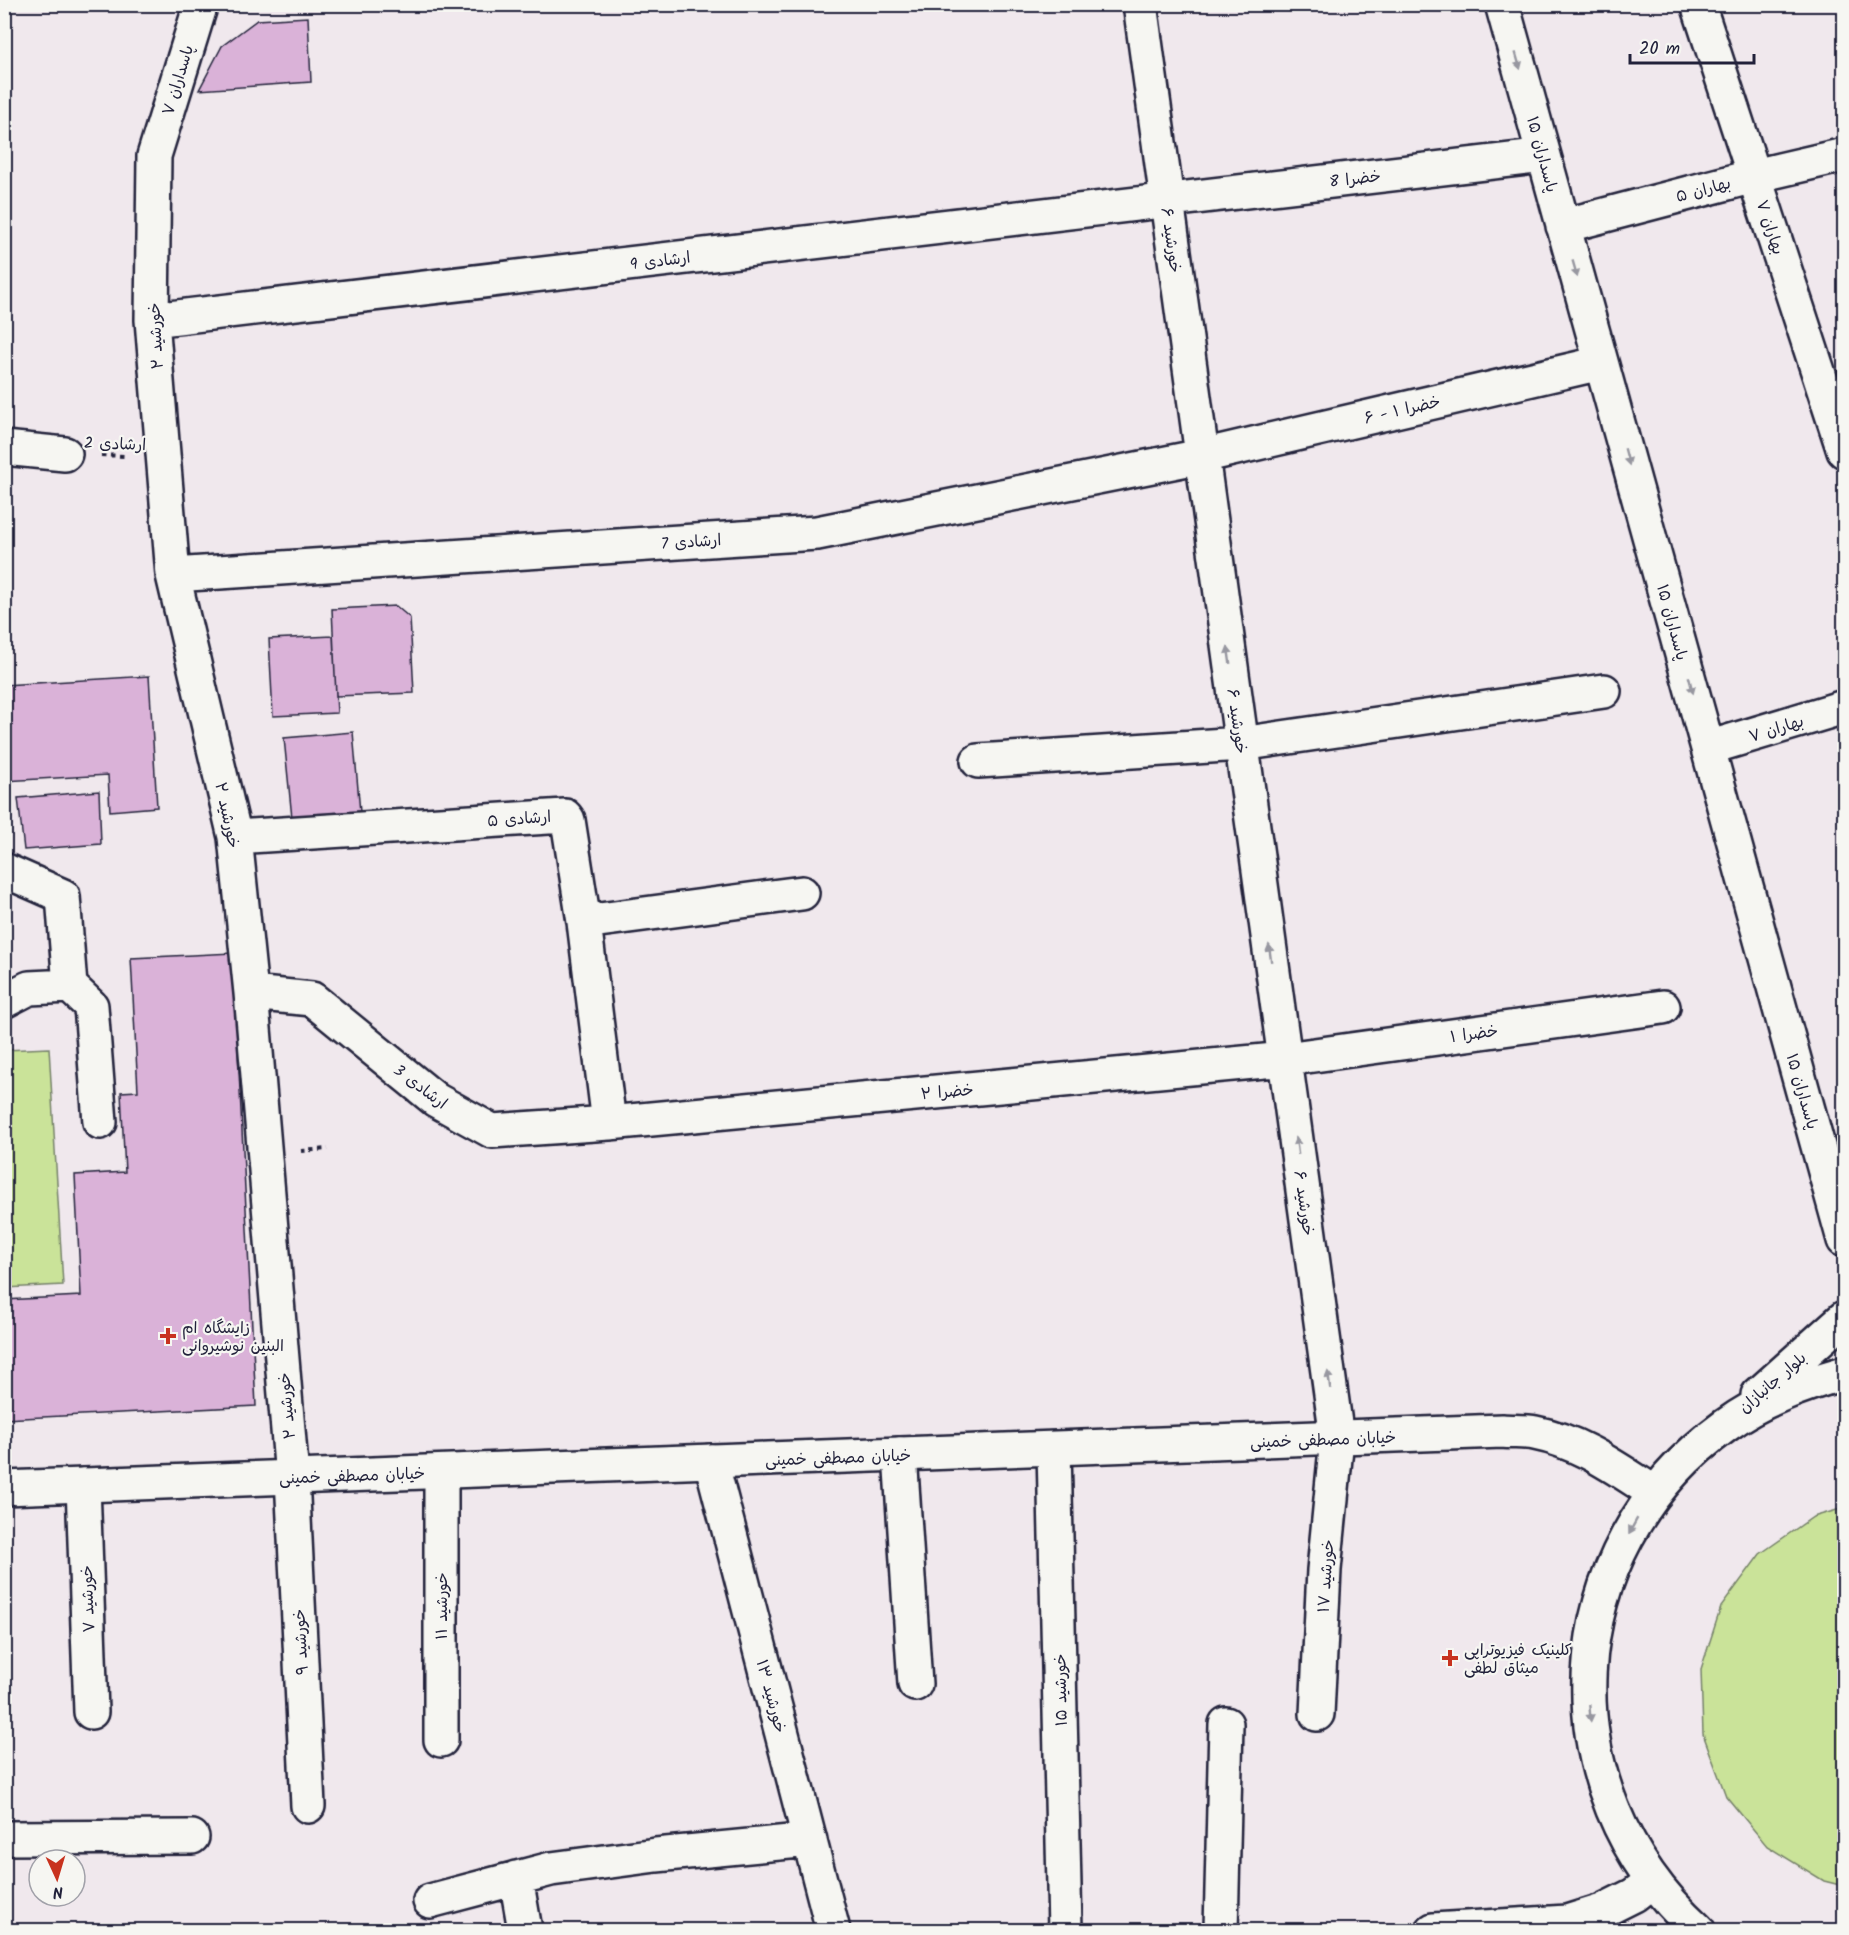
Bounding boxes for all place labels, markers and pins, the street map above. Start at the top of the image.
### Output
place label: زایشگاه ام البنین نوشیروانی [182,1316,284,1359]
marker: زایشگاه ام البنین نوشیروانی [159,1327,177,1345]
place label: کلینیک فیزیوتراپی میثاق لطفی [1464,1638,1572,1681]
marker: کلینیک فیزیوتراپی میثاق لطفی [1441,1649,1459,1667]

